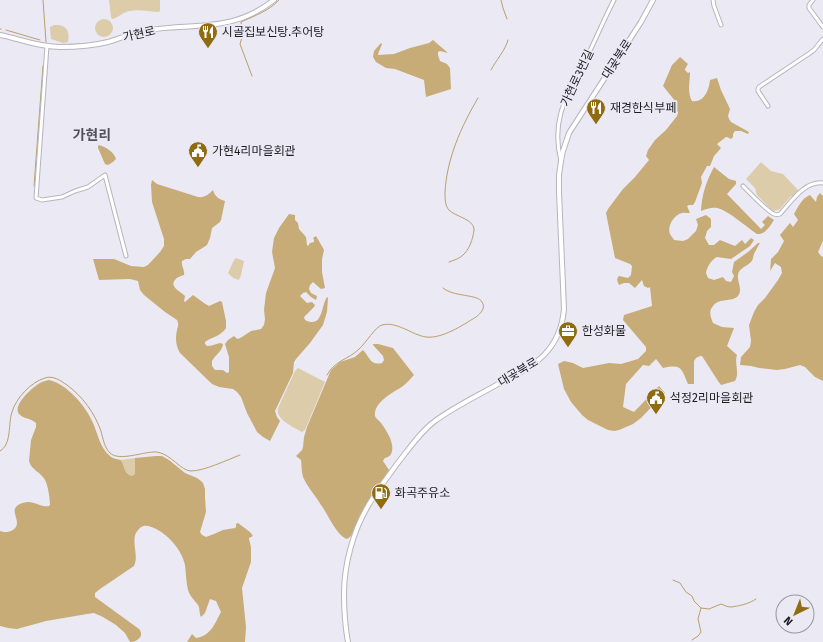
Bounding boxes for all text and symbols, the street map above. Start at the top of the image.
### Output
restaurant icon: 시골집보신탕.추어탕 [197,21,219,49]
street label: 가현로 [121,23,157,45]
place label: 시골집보신탕.추어탕 [222,25,324,39]
street label: 대곶북로 [599,37,635,81]
street label: 가현로3번길 [558,47,596,109]
restaurant icon: 재경한식부페 [585,97,607,125]
place label: 재경한식부페 [610,101,676,115]
district label: 가현리 [73,127,111,144]
public building icon: 가현4리마을회관 [187,140,209,168]
place label: 가현4리마을회관 [212,144,296,158]
office icon: 한성화물 [557,320,579,348]
place label: 한성화물 [582,324,626,338]
street label: 대곶북로 [495,355,541,389]
public building icon: 석정2리마을회관 [645,387,667,415]
place label: 석정2리마을회관 [670,391,753,405]
fuel station icon: 화곡주유소 [370,482,392,510]
place label: 화곡주유소 [395,486,450,500]
north arrow [775,594,815,634]
text: N [781,614,796,628]

